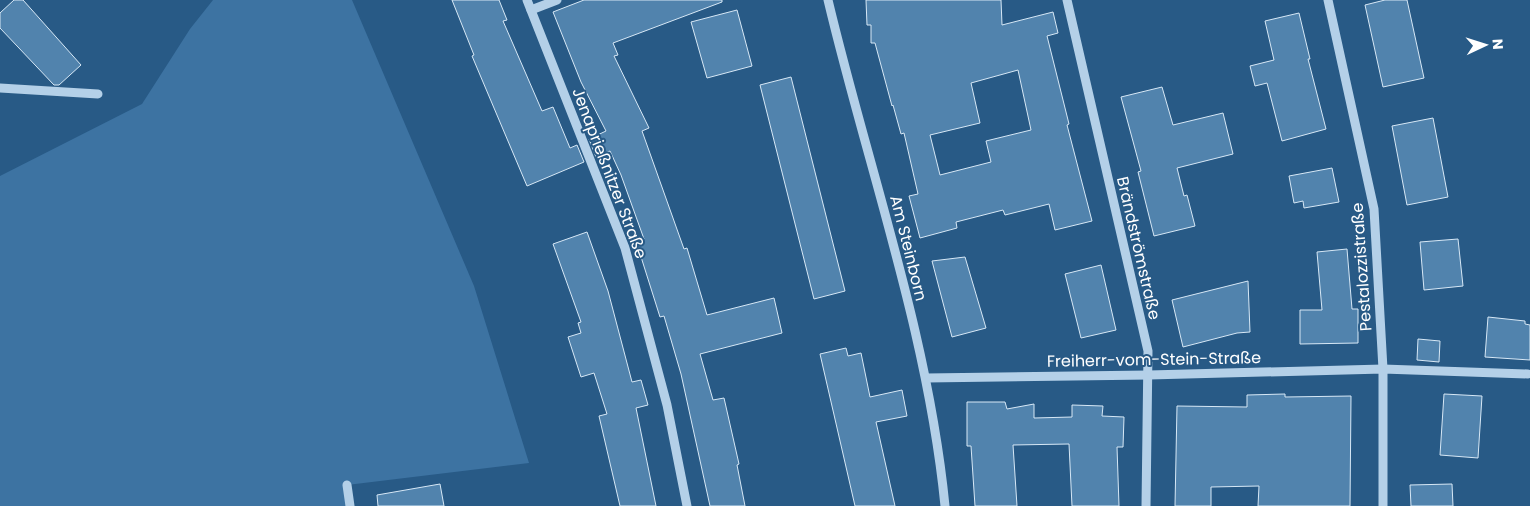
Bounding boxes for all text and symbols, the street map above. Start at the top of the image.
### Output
north arrow [1460,20,1510,70]
text: N [1488,38,1508,50]
street label: Jenaprießnitzer Straße [566,84,653,262]
street label: Brändströmstraße [1111,174,1166,322]
street label: Am Steinborn [884,193,933,303]
street label: Pestalozzistraße [1346,202,1377,332]
street label: Freiherr-vom-Stein-Straße [1047,346,1261,373]

